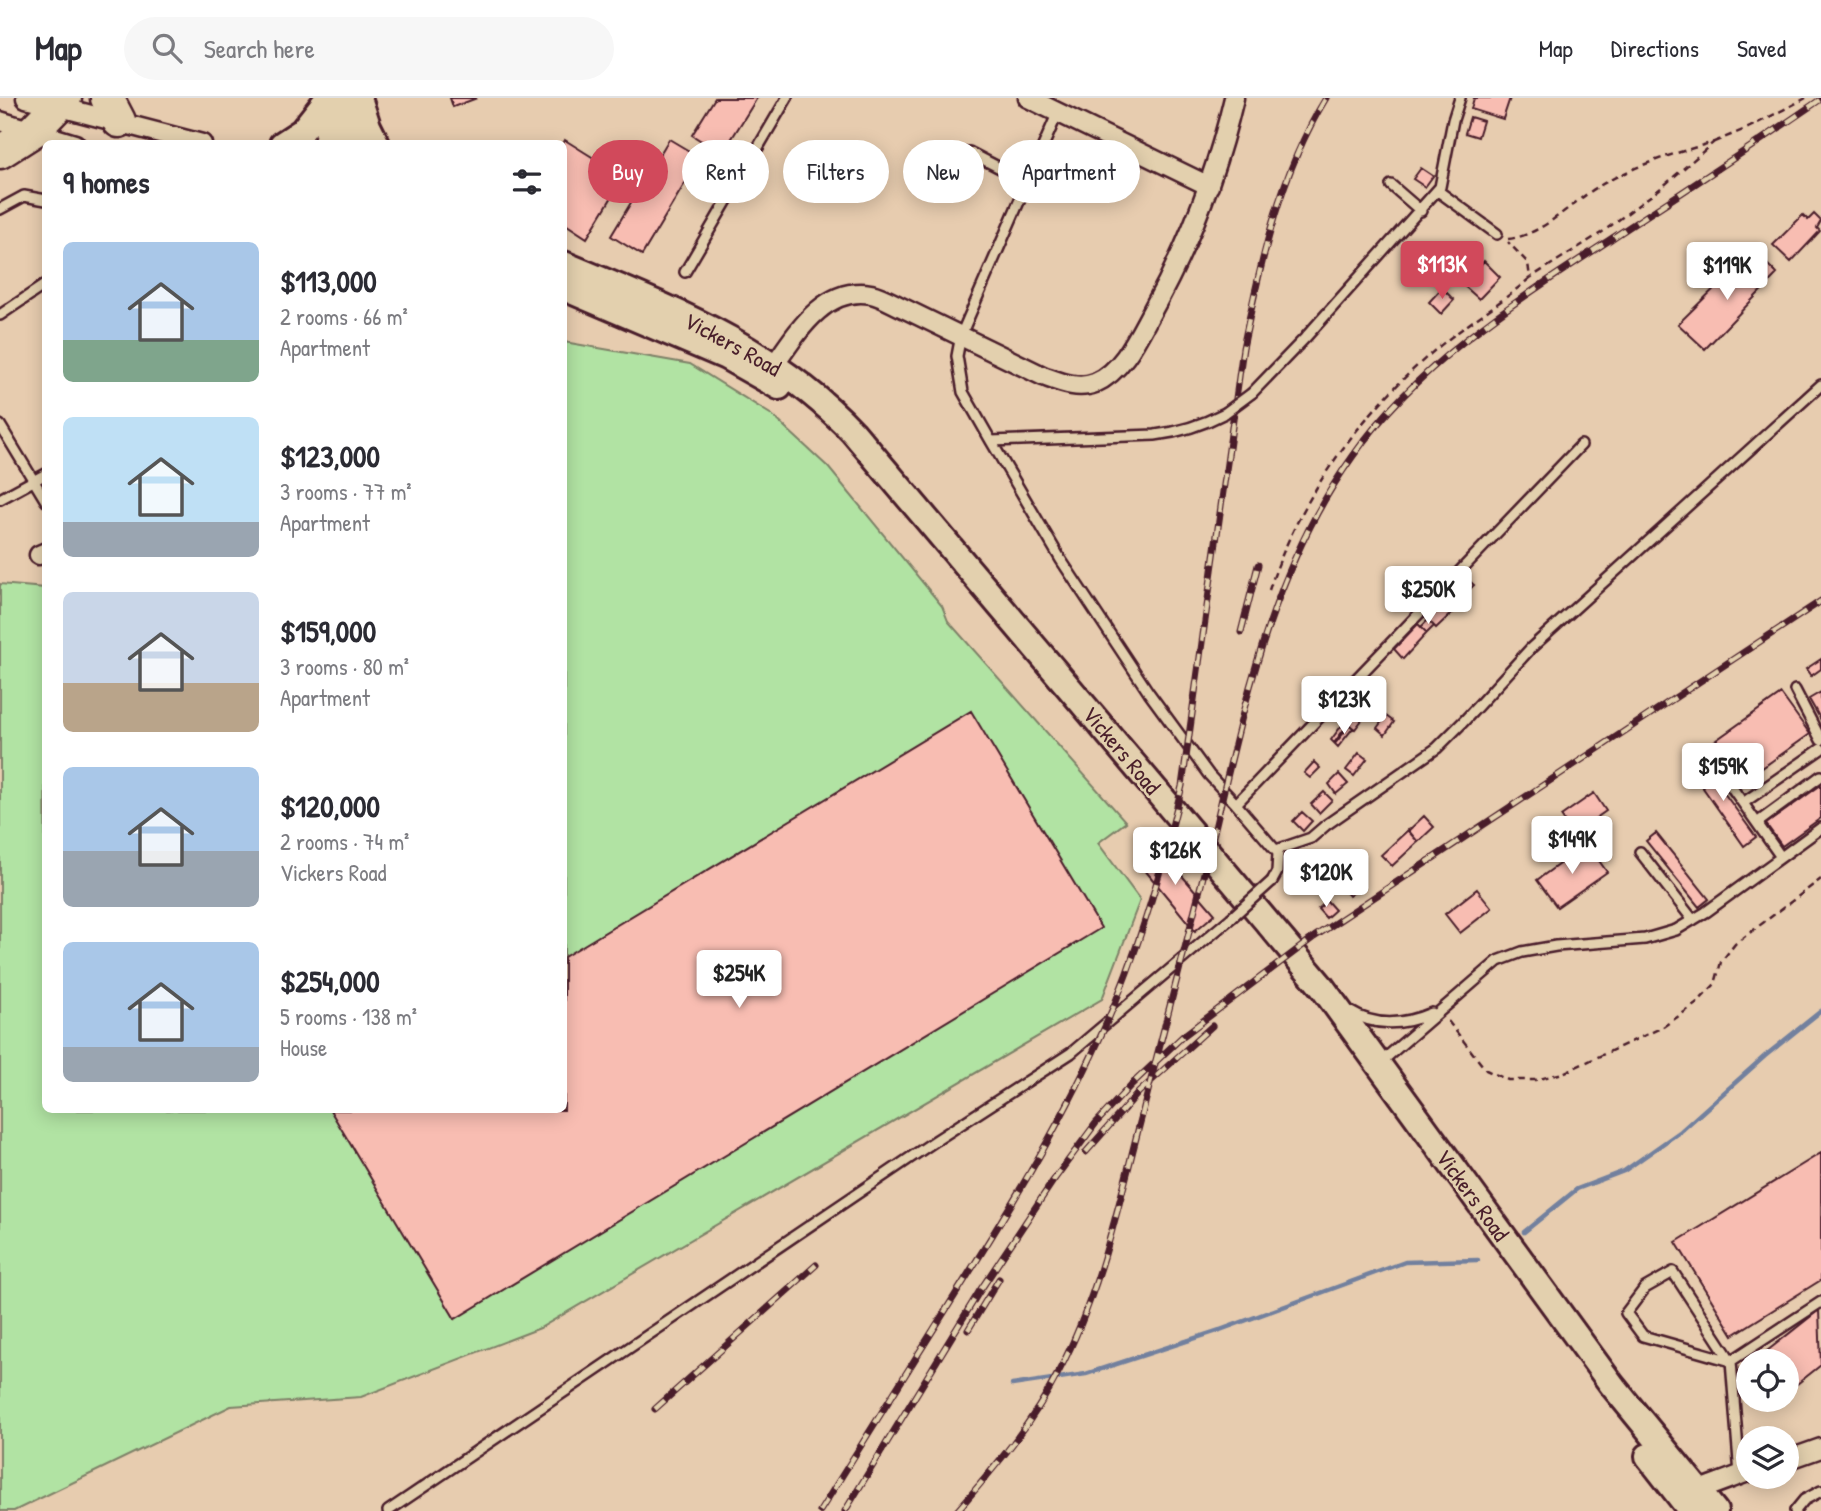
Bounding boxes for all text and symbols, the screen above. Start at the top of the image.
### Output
search box [124,17,614,80]
text: Map [35,26,82,70]
icon: search [148,29,186,67]
text: Search here [204,31,315,66]
text: Map [1539,32,1573,64]
text: Directions [1611,32,1699,64]
text: Saved [1737,32,1786,64]
chip: Buy [588,140,668,203]
chip: Rent [682,140,769,203]
chip: Filters [783,140,889,203]
chip: New [903,140,984,203]
chip: Apartment [998,140,1140,203]
text: 9 homes [63,162,150,202]
icon: filters [508,163,546,201]
pin: $113K [1393,242,1491,301]
pin: $119K [1678,242,1776,302]
text: $113K [1417,248,1467,279]
text: $119K [1703,249,1751,280]
text: $113,000 [280,261,377,301]
icon: home [119,270,203,354]
text: 2 rooms · 66 m² [280,301,408,332]
street label: Vickers Road [679,305,787,383]
text: Apartment [280,332,370,363]
text: $123,000 [280,436,380,476]
icon: home [119,445,203,529]
text: 3 rooms · 77 m² [280,476,412,507]
text: Apartment [280,507,370,538]
pin: $250K [1379,566,1477,626]
text: $250K [1401,573,1455,604]
text: $159,000 [280,611,376,651]
icon: home [119,620,203,704]
text: 3 rooms · 80 m² [280,651,409,682]
pin: $123K [1295,676,1393,736]
text: Apartment [280,682,370,713]
text: $123K [1317,683,1371,714]
street label: Vickers Road [1076,699,1168,801]
pin: $159K [1674,744,1772,803]
text: $159K [1698,750,1748,781]
text: $120,000 [280,786,380,826]
icon: home [119,795,203,879]
pin: $149K [1523,816,1621,876]
text: $149K [1547,823,1597,854]
text: 2 rooms · 74 m² [280,826,409,857]
pin: $126K [1126,828,1224,887]
text: $126K [1149,834,1201,865]
pin: $120K [1277,850,1375,909]
text: $120K [1299,856,1353,887]
text: Vickers Road [280,857,386,888]
pin: $254K [690,950,788,1010]
text: $254K [713,957,765,988]
text: $254,000 [280,961,380,1001]
icon: home [119,970,203,1054]
text: 5 rooms · 138 m² [280,1001,417,1032]
text: House [280,1032,327,1063]
street label: Vickers Road [1429,1143,1517,1247]
map controls [1736,1349,1799,1489]
button: locate [1736,1349,1799,1412]
button: layers [1736,1426,1799,1489]

